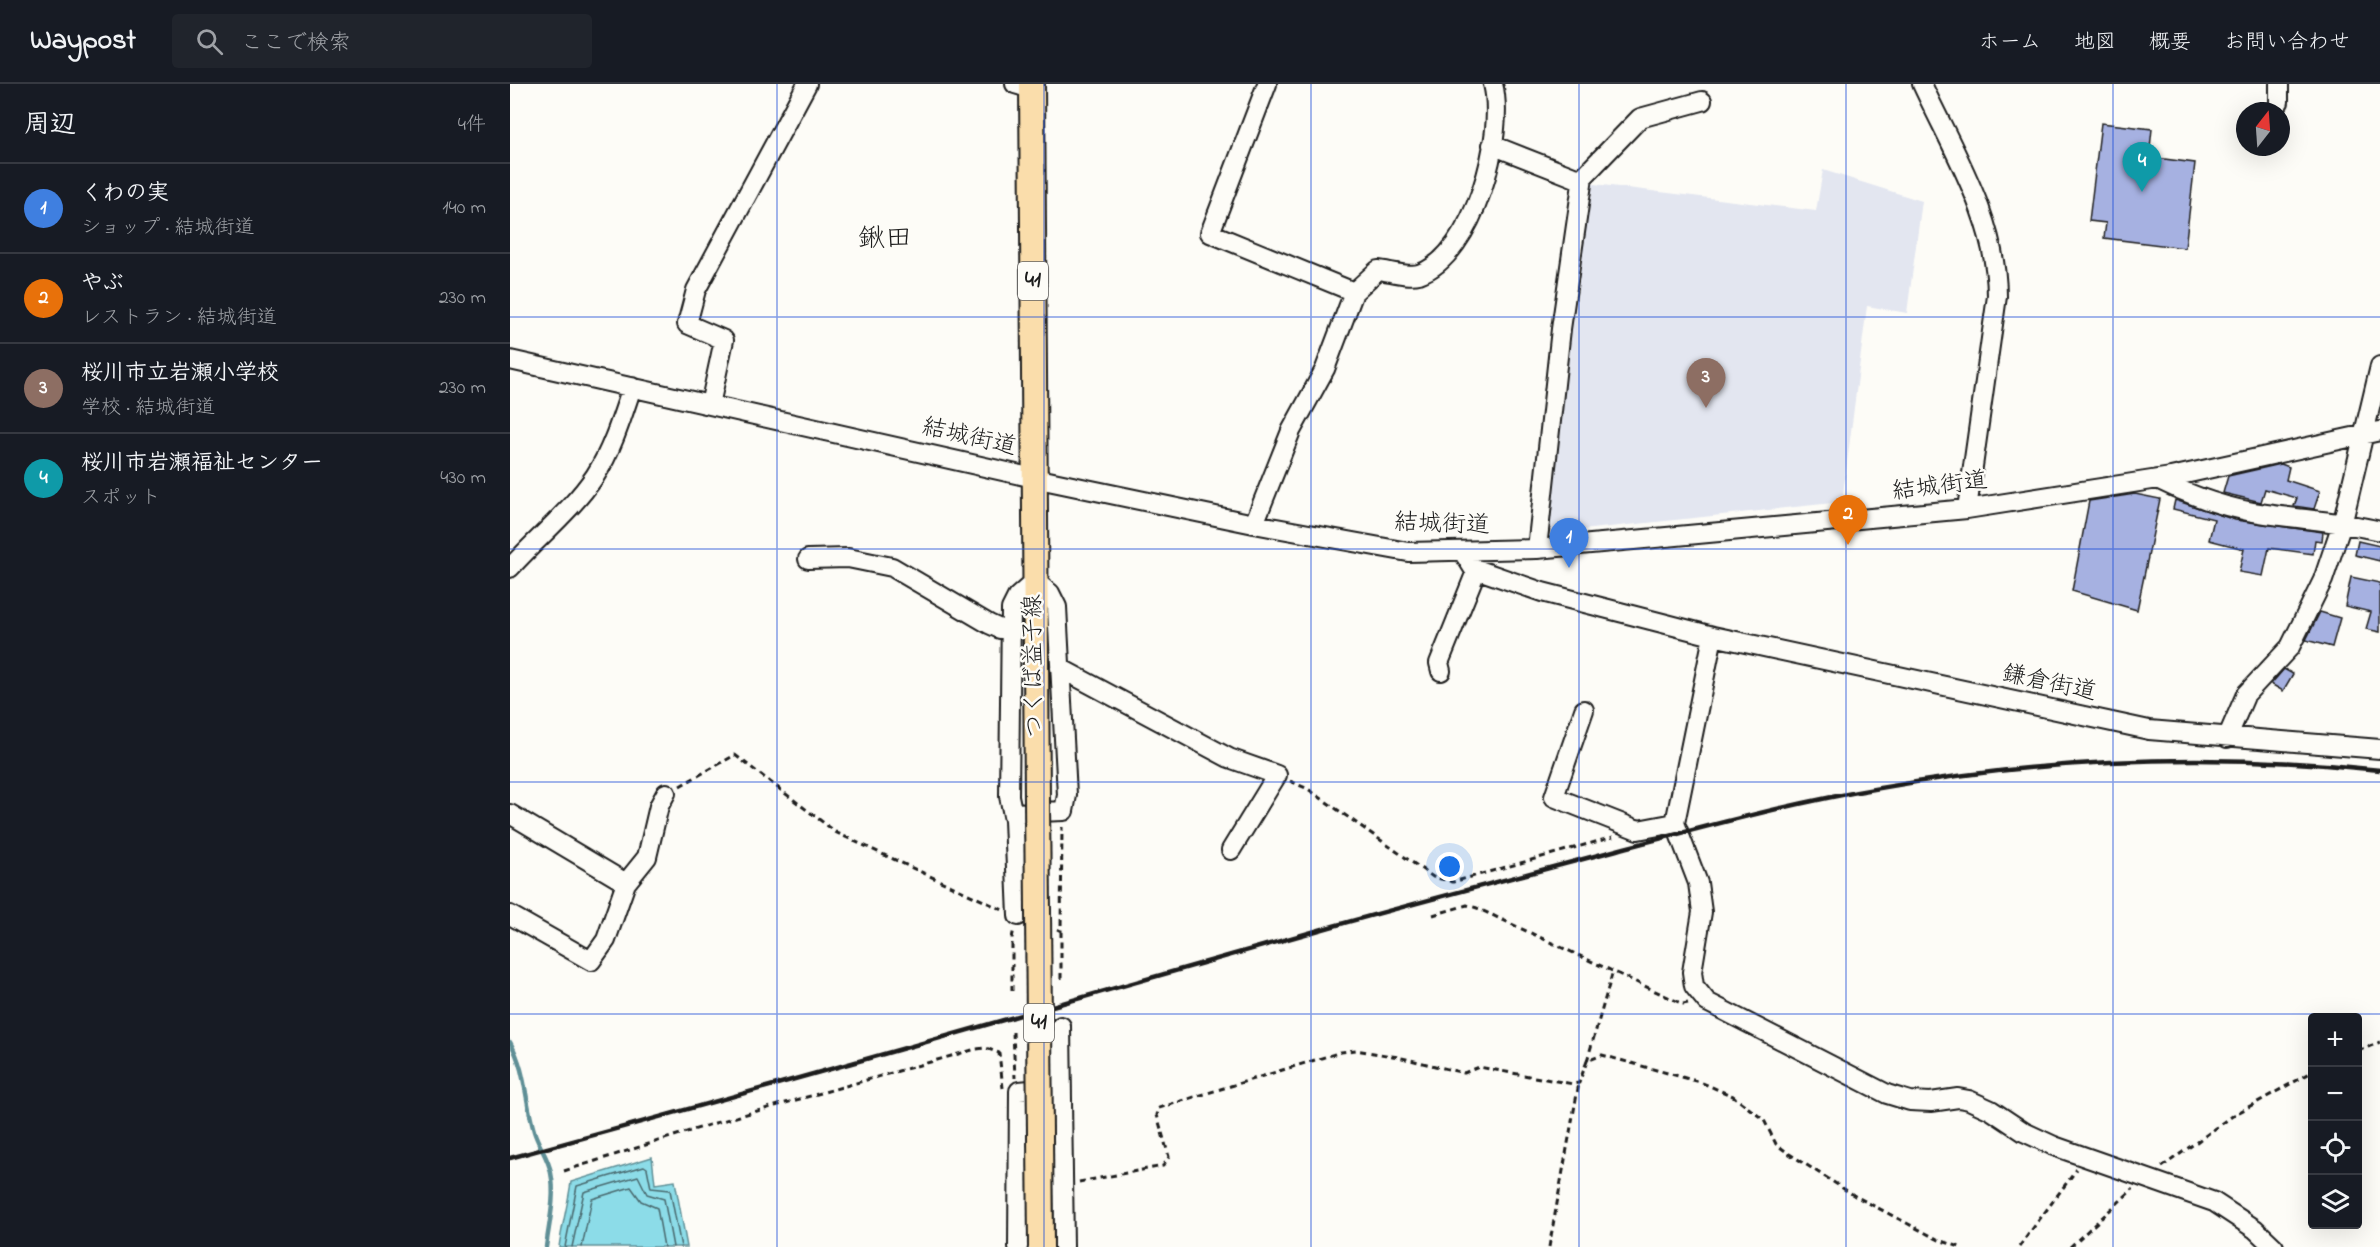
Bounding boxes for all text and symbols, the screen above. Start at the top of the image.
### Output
search box [172,14,592,68]
text: Waypost [30,21,136,62]
icon: search [193,25,226,58]
text: ここで検索 [241,28,351,60]
text: ホーム [1979,28,2041,58]
text: 地図 [2074,28,2116,58]
text: 概要 [2149,28,2191,58]
text: お問い合わせ [2224,28,2350,58]
north arrow [2236,102,2290,156]
text: 周辺 [24,107,76,145]
text: 4件 [458,111,486,140]
pin: 4 [2122,142,2162,192]
text: くわの実 [81,178,169,210]
text: 1 [40,194,47,223]
text: 140 m [442,194,486,223]
text: ショップ · 結城街道 [81,214,254,243]
district label: 鍬田 [858,220,912,259]
road number: 41 [1018,262,1048,300]
text: やぶ [81,268,124,300]
text: 2 [39,284,48,313]
text: 230 m [439,284,486,313]
text: レストラン · 結城街道 [81,304,277,333]
text: 桜川市立岩瀬小学校 [81,358,279,390]
pin: 3 [1686,358,1726,408]
text: 3 [39,374,48,403]
text: 230 m [439,374,486,403]
text: 学校 · 結城街道 [81,394,215,423]
street label: 結城街道 [918,410,1020,466]
text: 桜川市岩瀬福祉センター [81,448,323,480]
text: 4 [39,464,48,493]
text: 430 m [440,464,486,493]
street label: 結城街道 [1890,464,1990,510]
text: スポット [81,484,161,513]
pin: 2 [1828,496,1868,545]
street label: 結城街道 [1393,506,1491,544]
pin: 1 [1550,518,1588,568]
street label: つくば益子線 [1016,594,1054,738]
street label: 鎌倉街道 [1998,657,2100,711]
your location [1435,852,1464,881]
road number: 41 [1024,1004,1054,1042]
map controls [2308,1013,2362,1229]
button: + [2308,1013,2362,1067]
button: − [2308,1067,2362,1121]
button: locate [2308,1121,2362,1175]
button: layers [2308,1175,2362,1229]

